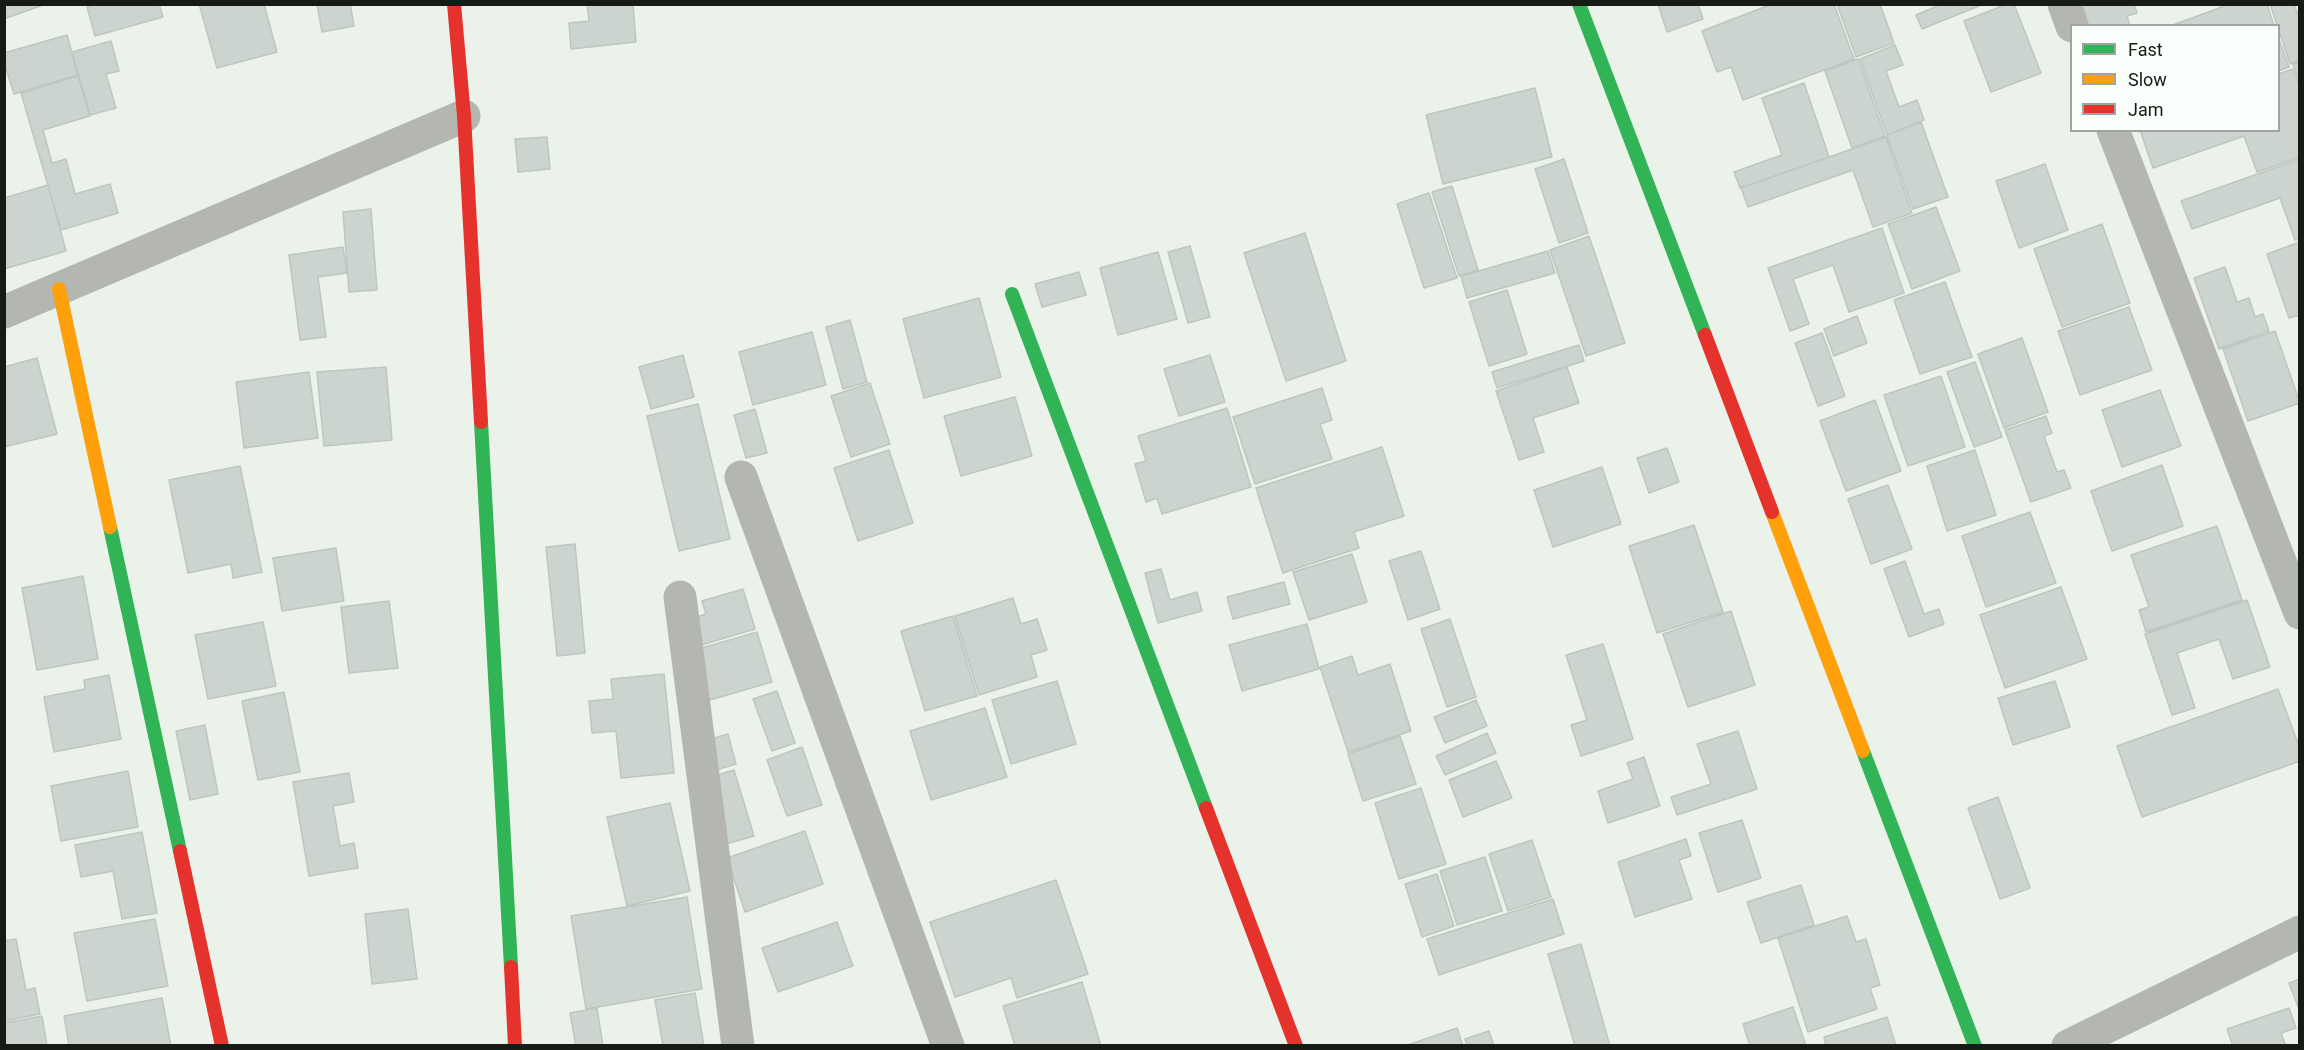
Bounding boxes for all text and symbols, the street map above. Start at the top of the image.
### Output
legend [2070,24,2280,132]
text: Fast [2128,39,2163,60]
text: Slow [2128,69,2167,90]
text: Jam [2128,99,2164,120]

